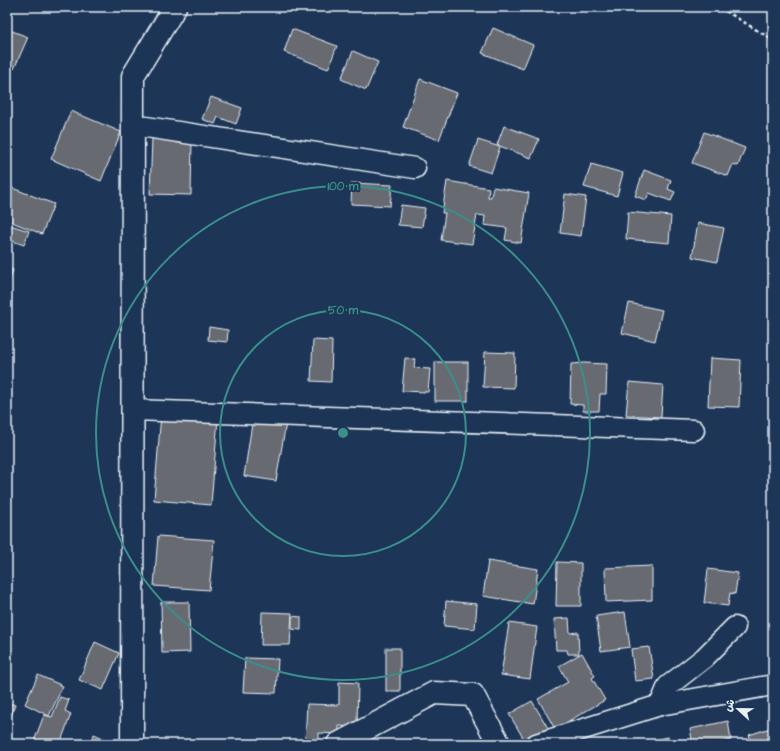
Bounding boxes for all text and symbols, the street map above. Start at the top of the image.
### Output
text: 100 m [328,178,359,195]
text: 50 m [328,302,359,319]
centre of rings [336,426,350,440]
north arrow [718,689,758,729]
text: ش [720,697,738,714]

